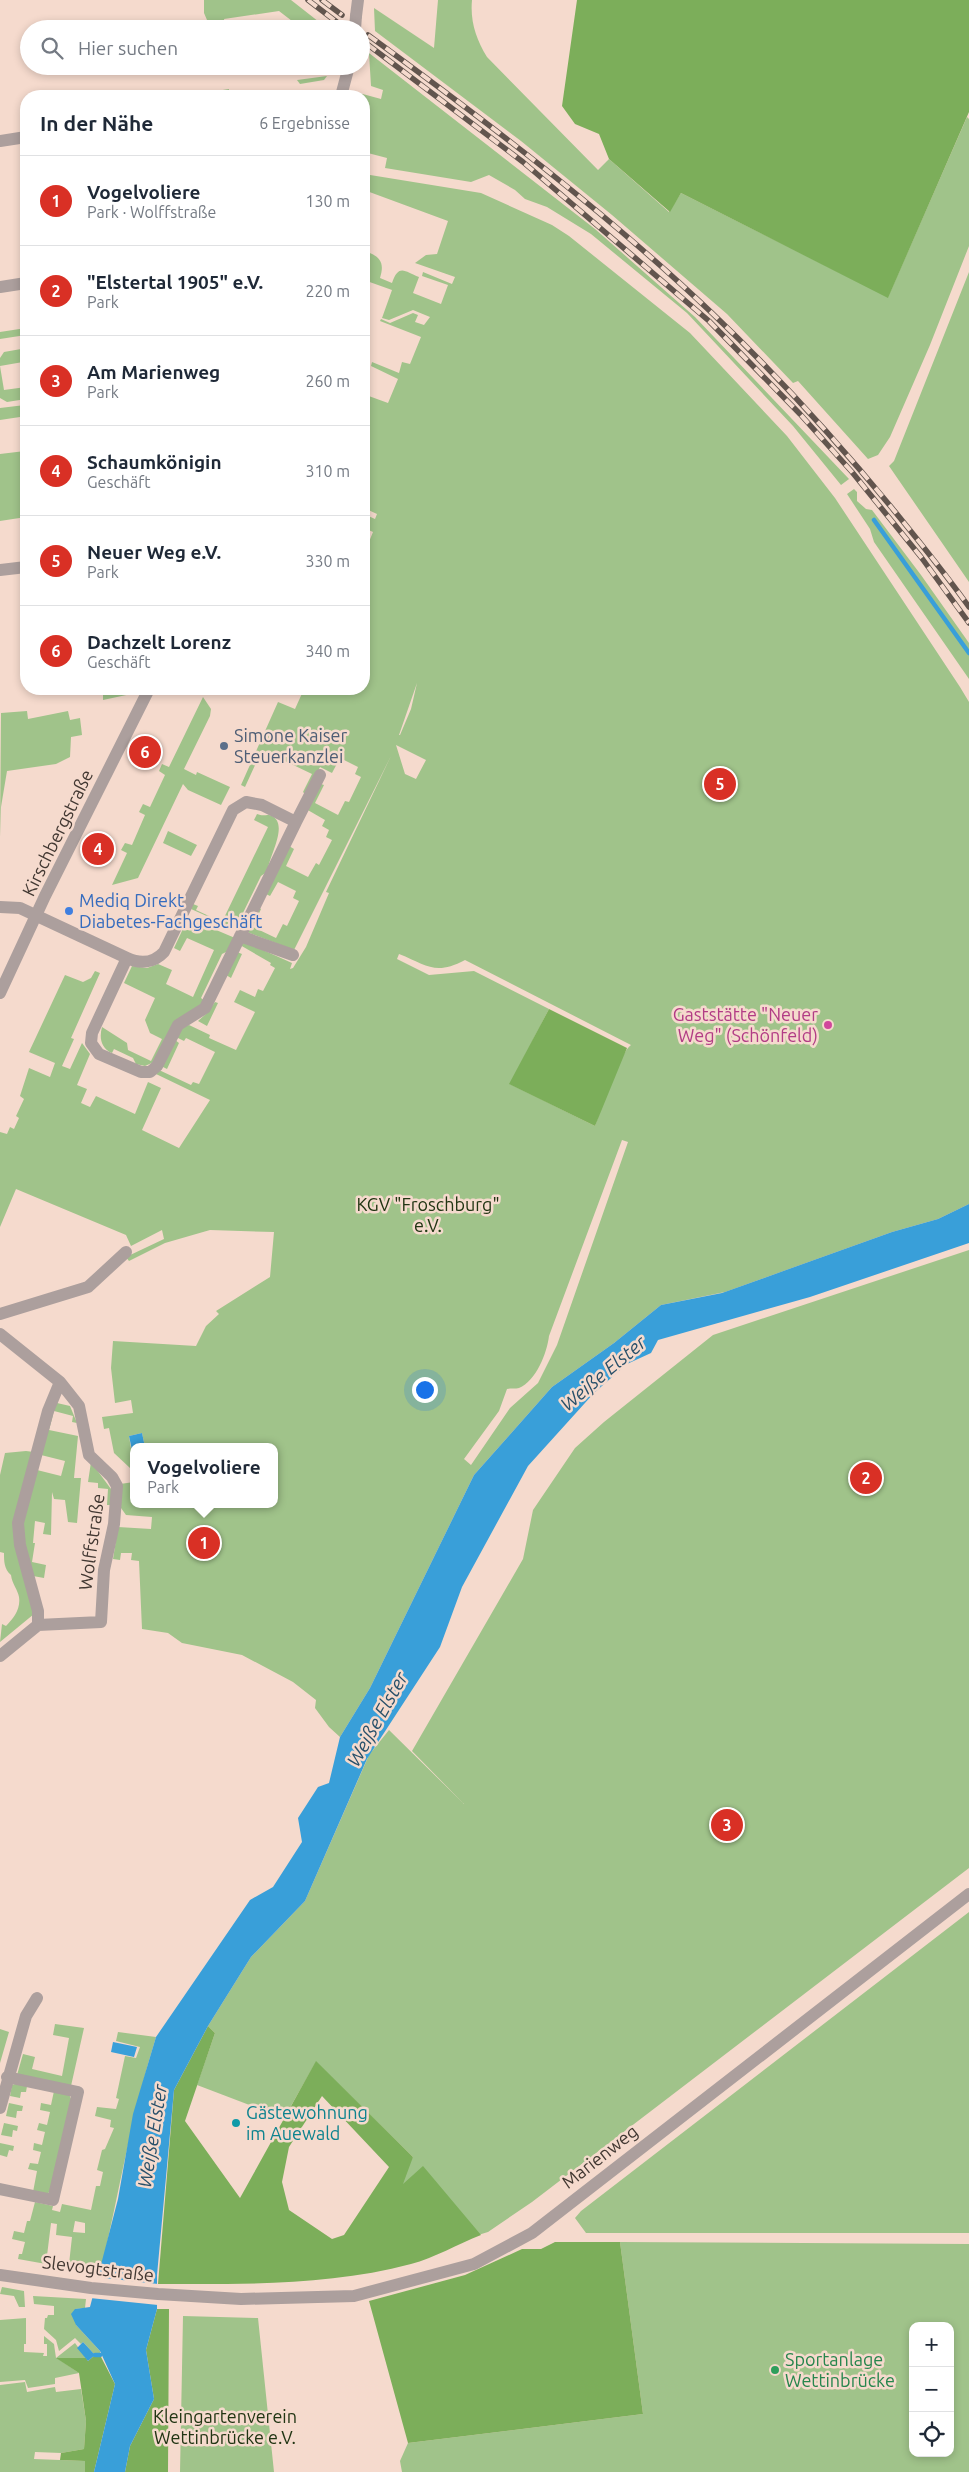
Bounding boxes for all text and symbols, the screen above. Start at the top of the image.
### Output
search box [20,20,370,75]
icon: search [38,34,66,62]
text: Hier suchen [78,37,178,59]
text: In der Nähe [40,111,153,135]
text: 6 Ergebnisse [259,114,350,132]
text: Vogelvoliere [87,181,201,203]
text: 1 [51,192,61,210]
text: 130 m [305,192,350,210]
text: Park · Wolffstraße [87,203,216,221]
text: "Elstertal 1905" e.V. [87,271,263,293]
text: 2 [51,282,61,300]
text: 220 m [305,282,350,300]
text: Park [87,293,119,311]
text: Am Marienweg [87,361,220,383]
text: 3 [51,372,61,390]
text: 260 m [305,372,350,390]
text: Park [87,383,119,401]
text: Schaumkönigin [87,451,222,473]
text: 4 [51,462,61,480]
text: 310 m [305,462,350,480]
text: Geschäft [87,473,151,491]
text: Neuer Weg e.V. [87,541,221,563]
text: 5 [51,552,61,570]
text: 330 m [305,552,350,570]
text: Park [87,563,119,581]
text: Dachzelt Lorenz [87,631,231,653]
text: 6 [51,642,61,660]
text: 340 m [305,642,350,660]
text: Geschäft [87,653,151,671]
place label: Simone Kaiser Steuerkanzlei [234,725,348,766]
pin: 6 [129,733,161,771]
marker: Simone Kaiser Steuerkanzlei [218,740,230,752]
pin: 5 [704,765,736,803]
street label: Kirschbergstraße [18,766,96,899]
pin: 4 [82,830,114,868]
place label: Mediq Direkt Diabetes-Fachgeschäft [79,890,262,931]
marker: Mediq Direkt Diabetes-Fachgeschäft [63,905,75,917]
place label: Gaststätte "Neuer Weg" (Schönfeld) [673,1004,818,1046]
marker: Gaststätte "Neuer Weg" (Schönfeld) [822,1019,834,1031]
park label: KGV "Froschburg" e.V. [356,1194,500,1235]
water label: Weiße Elster [556,1331,651,1415]
your location [412,1377,438,1403]
popup [130,1443,278,1508]
text: Vogelvoliere [147,1456,261,1478]
pin: 2 [850,1459,882,1497]
text: Park [147,1478,179,1496]
street label: Wolffstraße [74,1492,108,1591]
pin: 1 [188,1524,220,1562]
water label: Weiße Elster [342,1667,412,1770]
pin: 3 [711,1806,743,1844]
water label: Weiße Elster [133,2082,171,2189]
place label: Gästewohnung im Auewald [246,2102,368,2143]
marker: Gästewohnung im Auewald [230,2117,242,2129]
street label: Marienweg [558,2120,641,2192]
street label: Slevogtstraße [41,2251,155,2285]
map controls [909,2322,954,2457]
button: + [909,2322,954,2367]
place label: Sportanlage Wettinbrücke [785,2349,895,2390]
marker: Sportanlage Wettinbrücke [769,2364,781,2376]
button: − [909,2367,954,2412]
park label: Kleingartenverein Wettinbrücke e.V. [153,2406,297,2447]
button: locate [909,2412,954,2457]

